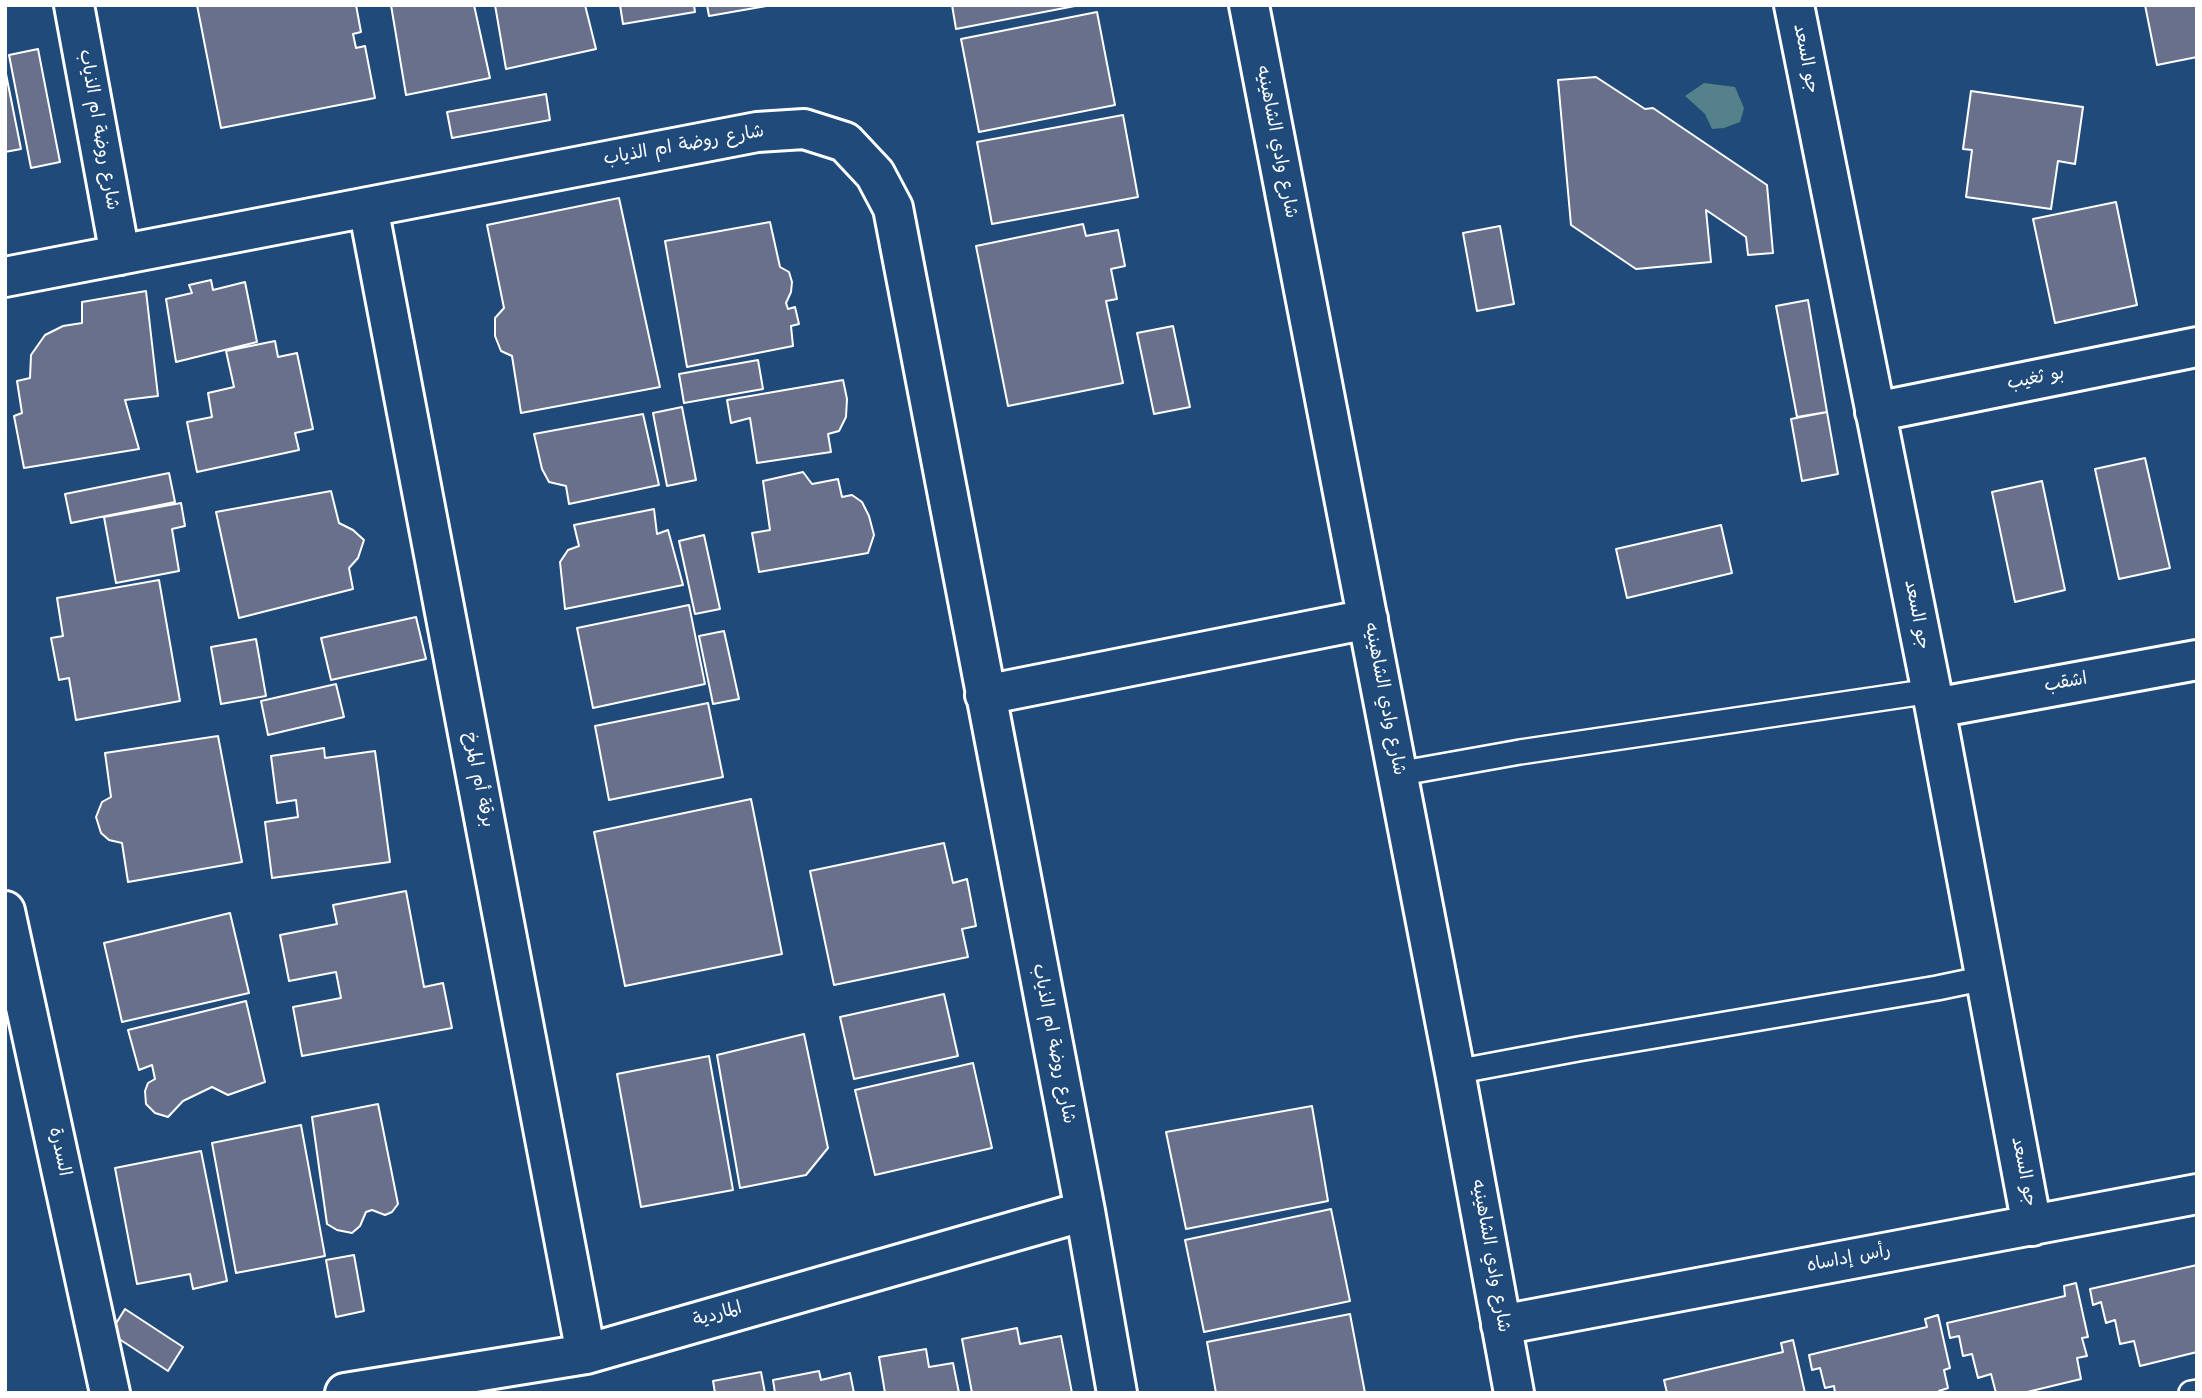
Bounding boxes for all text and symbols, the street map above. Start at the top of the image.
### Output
street label: جو السعد [1787,22,1821,96]
street label: شارع روضة ام الذياب [72,48,122,212]
street label: شارع وادي الشاهينيه [1250,64,1300,220]
street label: شارع روضة ام الذياب [602,122,766,172]
street label: بو ثغيب [2006,364,2066,396]
street label: جو السعد [1898,578,1932,652]
street label: شارع وادي الشاهينيه [1358,621,1408,777]
street label: اشقب [2043,670,2089,698]
street label: برقة أم المرخ [457,731,497,829]
street label: شارع روضة ام الذياب [1026,962,1078,1126]
street label: السدرة [42,1126,74,1178]
street label: جو السعد [2005,1135,2039,1209]
street label: شارع وادي الشاهينيه [1465,1178,1513,1334]
street label: رأس إداساه [1805,1241,1893,1279]
street label: الماردية [691,1299,745,1333]

